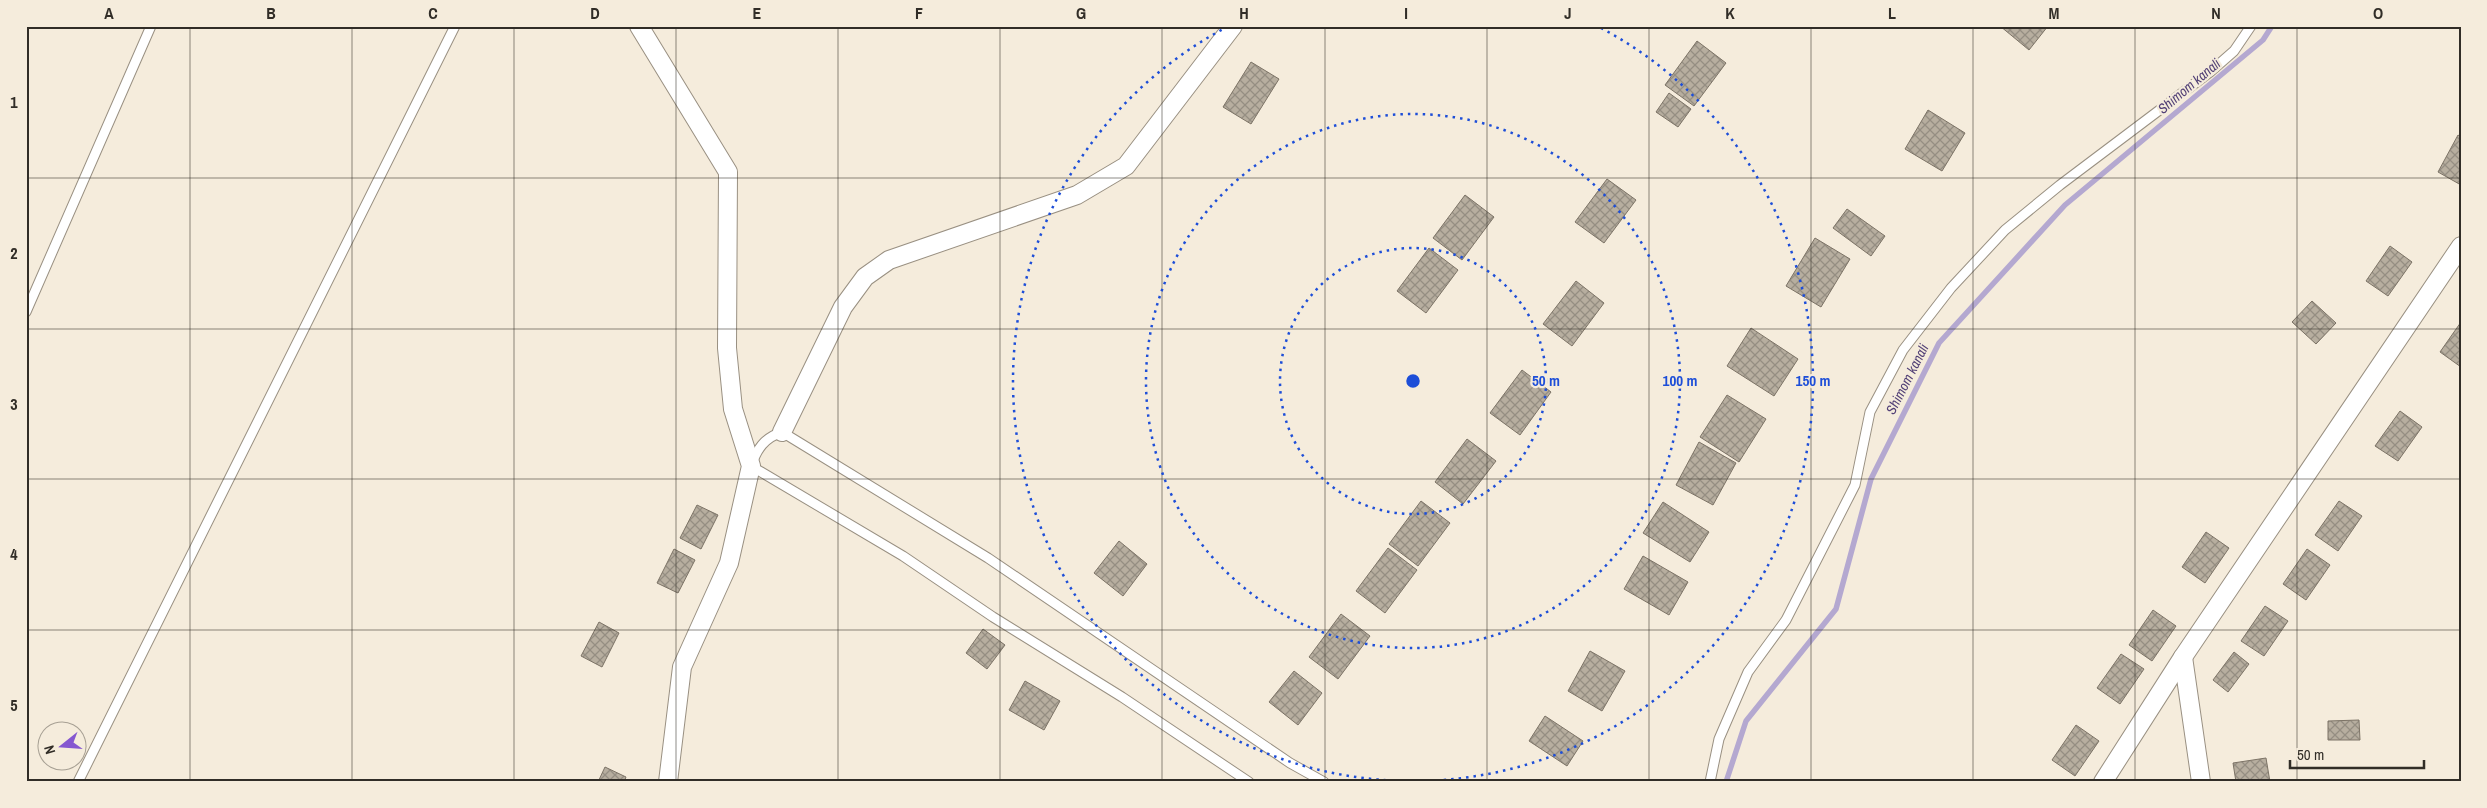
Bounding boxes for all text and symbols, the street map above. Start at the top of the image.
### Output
text: A [104,2,114,24]
text: B [266,2,276,24]
text: C [428,2,438,24]
text: D [590,2,600,24]
text: E [753,2,762,24]
text: F [915,2,923,24]
text: G [1076,2,1086,24]
text: H [1239,2,1249,24]
text: I [1404,2,1408,24]
text: J [1564,2,1572,24]
text: K [1725,2,1735,24]
text: L [1888,2,1896,24]
text: M [2049,2,2060,24]
text: N [2211,2,2221,24]
text: O [2373,2,2383,24]
water label: Shimom kanali [2154,54,2225,118]
text: 1 [10,91,18,113]
text: 2 [10,242,18,264]
water label: Shimom kanali [1882,340,1933,417]
text: 50 m [1532,370,1560,391]
text: 100 m [1663,370,1697,391]
text: 150 m [1796,370,1830,391]
centre of rings [1404,372,1422,390]
text: 3 [10,393,18,415]
text: 4 [10,543,18,565]
text: 5 [10,694,18,716]
north arrow [38,720,88,770]
scale bar [2290,738,2423,770]
text: N [40,743,59,756]
text: 50 m [2297,744,2324,765]

